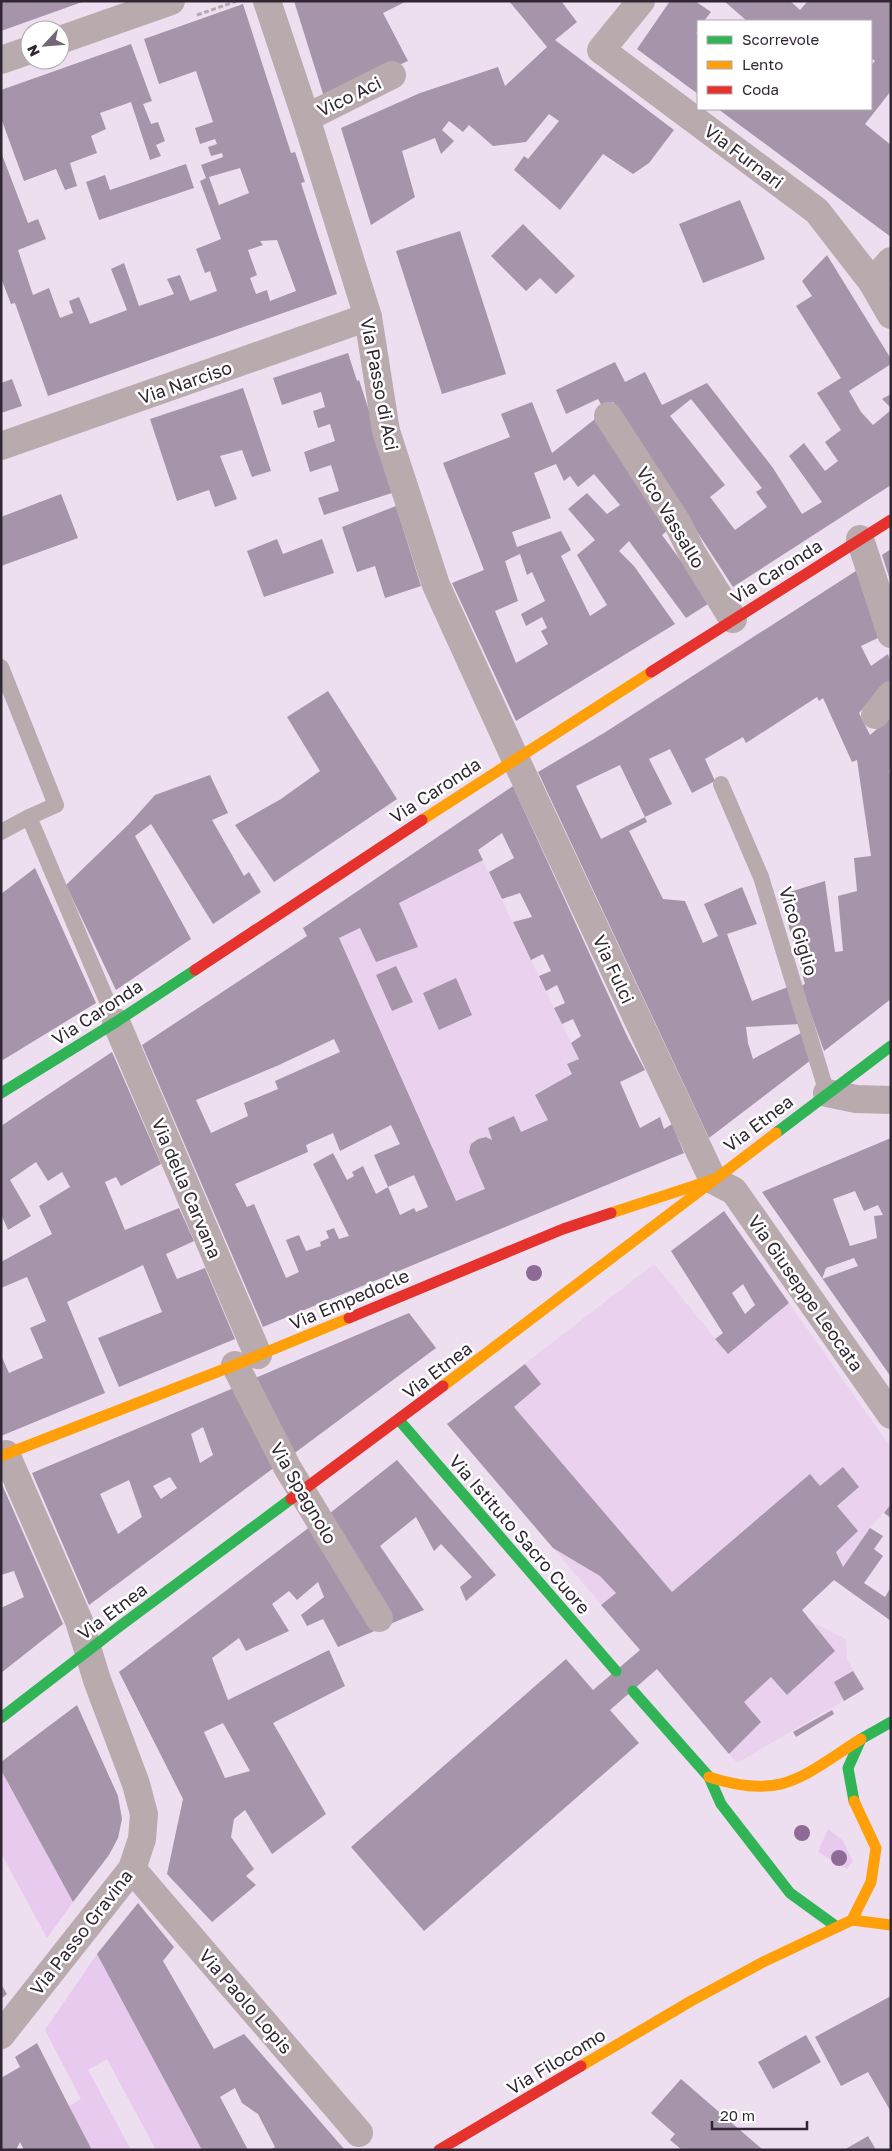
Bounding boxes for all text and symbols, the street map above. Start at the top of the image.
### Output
north arrow [20,20,70,70]
legend [697,20,872,110]
text: Scorrevole [742,30,819,48]
text: N [23,42,43,59]
text: Lento [742,55,783,73]
street label: Vico Aci [313,71,385,121]
text: Coda [742,80,779,98]
street label: Via Furnari [700,119,788,193]
street label: Via Passo di Aci [356,316,404,452]
street label: Via Narciso [135,356,235,408]
street label: Vico Vassallo [632,462,710,572]
street label: Via Caronda [726,534,826,608]
street label: Via Caronda [385,752,485,828]
street label: Vico Giglio [775,884,823,978]
street label: Via Fulci [589,931,639,1007]
street label: Via Caronda [47,974,147,1050]
street label: Via Etnea [719,1090,797,1156]
street label: Via della Carvana [148,1115,226,1261]
street label: Via Giuseppe Leocata [744,1211,868,1375]
street label: Via Empedocle [286,1264,412,1334]
street label: Via Etnea [398,1337,476,1403]
street label: Via Spagnolo [266,1438,342,1548]
street label: Via Istituto Sacro Cuore [445,1450,595,1618]
street label: Via Etnea [73,1578,151,1644]
street label: Via Passo Gravina [25,1865,137,1999]
street label: Via Paolo Lopis [195,1944,297,2058]
street label: Via Filocomo [503,2023,609,2099]
scale bar [712,2098,807,2130]
text: 20 m [720,2106,755,2124]

